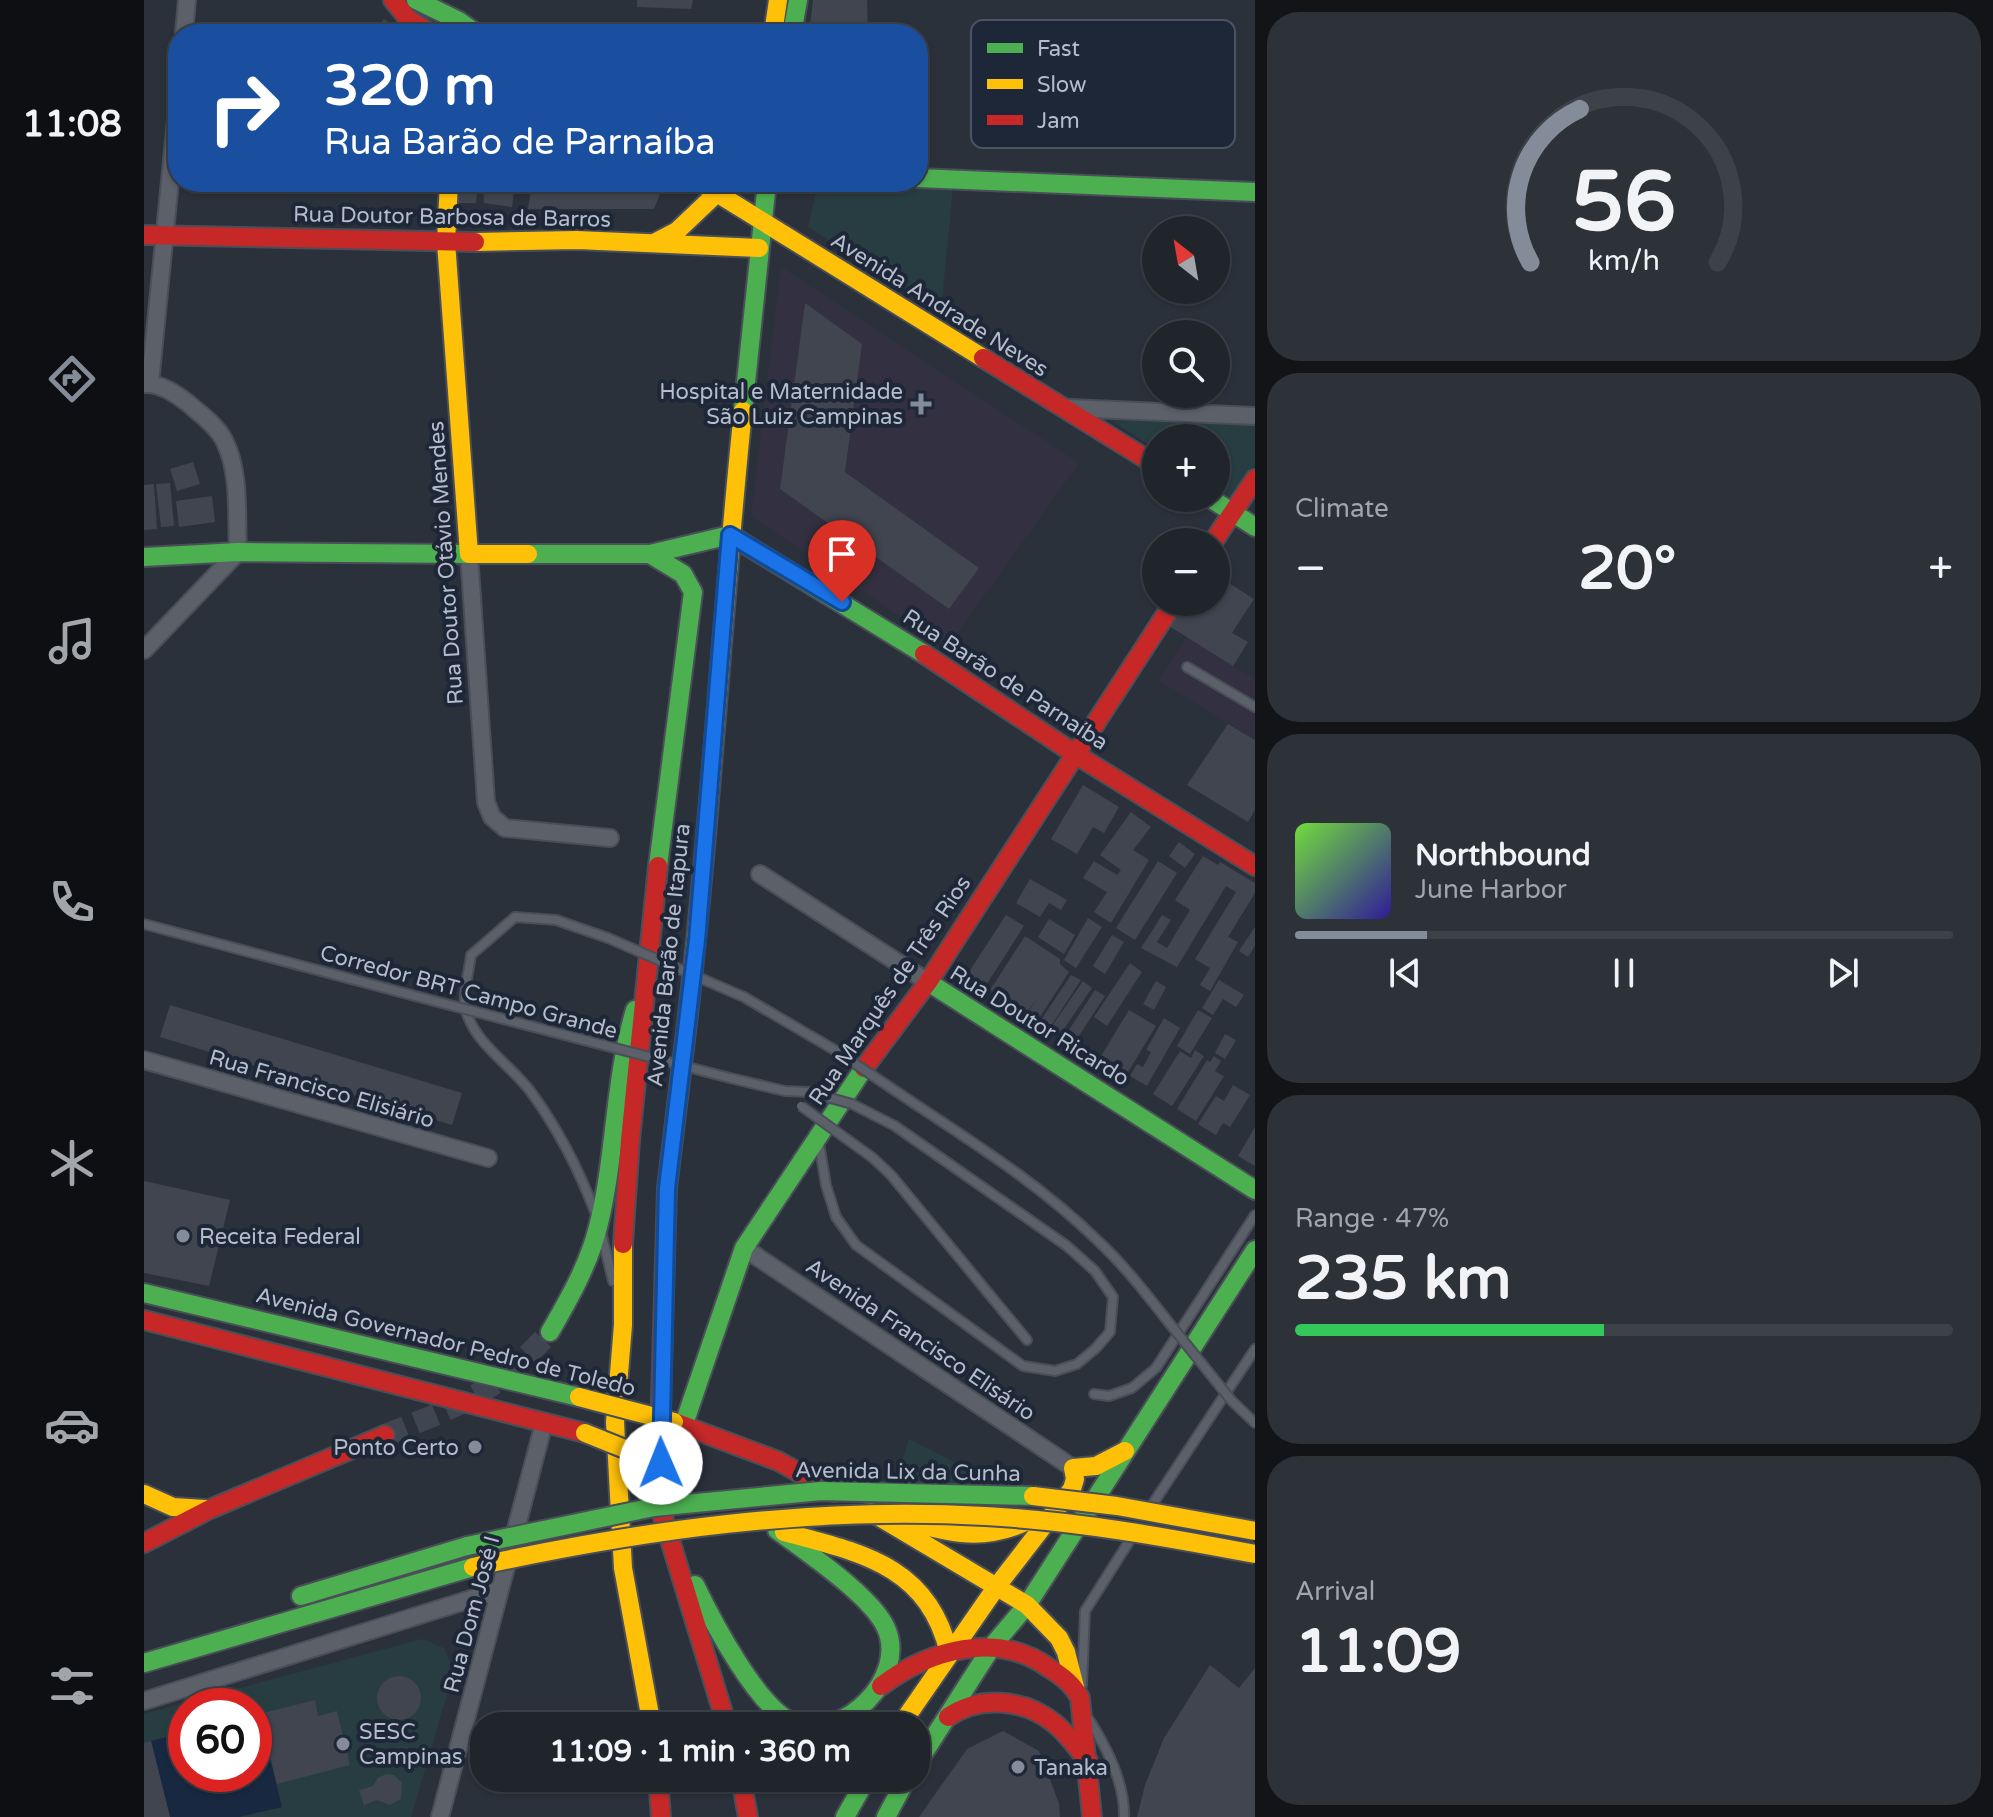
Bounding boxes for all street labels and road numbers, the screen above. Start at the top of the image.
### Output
street label: Rua Doutor Barbosa de Barros [293,201,611,233]
street label: Avenida Andrade Neves [826,227,1053,382]
street label: Rua Doutor Otávio Mendes [423,420,469,706]
street label: Rua Barão de Parnaíba [898,604,1113,756]
street label: Avenida Barão de Itapura [642,822,696,1088]
street label: Rua Marquês de Três Rios [803,871,976,1110]
street label: Corredor BRT Campo Grande [317,940,620,1044]
street label: Rua Doutor Ricardo [945,960,1134,1092]
street label: Rua Francisco Elisiário [206,1044,437,1134]
street label: Avenida Francisco Elisário [801,1253,1040,1426]
street label: Avenida Governador Pedro de Toledo [253,1282,638,1402]
street label: Avenida Lix da Cunha [795,1457,1021,1487]
street label: Rua Dom José I [439,1533,505,1695]

